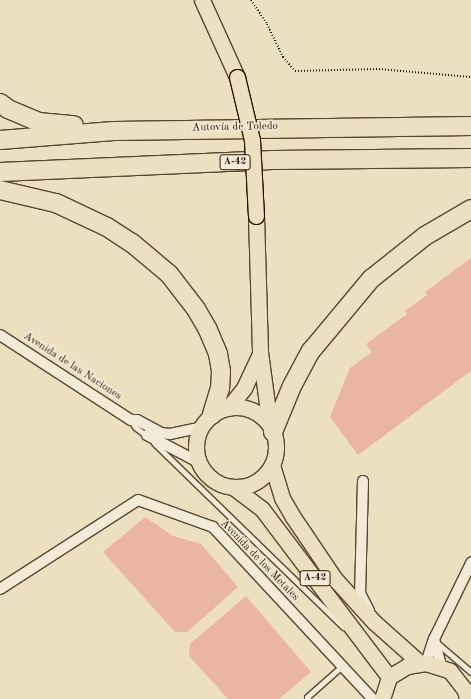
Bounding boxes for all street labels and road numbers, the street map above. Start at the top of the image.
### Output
street label: Autovía de Toledo [192,121,278,135]
road number: A-42 [219,154,251,170]
street label: Avenida de las Naciones [20,330,124,404]
street label: Avenida de los Metales [217,518,301,604]
road number: A-42 [299,570,331,586]

